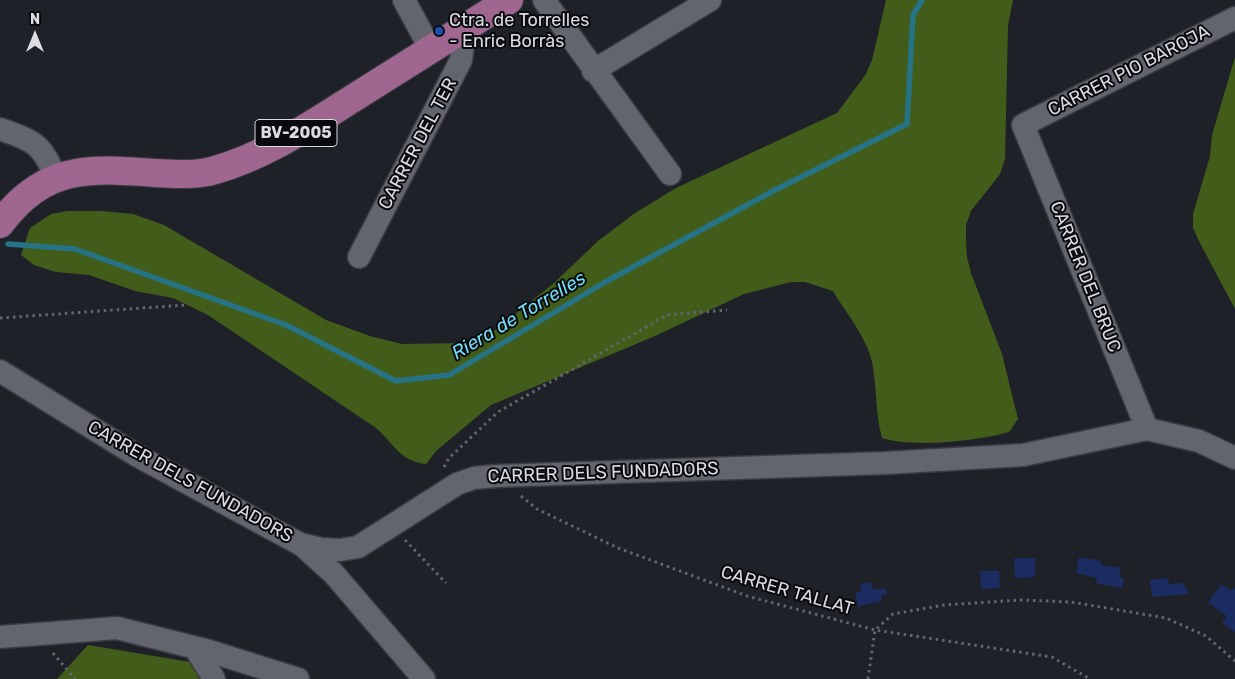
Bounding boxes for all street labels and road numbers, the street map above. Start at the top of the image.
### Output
street label: CARRER PIO BAROJA [1044,21,1214,121]
street label: CARRER DEL TER [374,75,462,213]
road number: BV-2005 [255,120,337,146]
street label: CARRER DEL BRUC [1045,198,1125,356]
street label: CARRER DELS FUNDADORS [84,417,296,547]
street label: CARRER DELS FUNDADORS [487,458,719,488]
street label: CARRER TALLAT [718,562,856,620]

